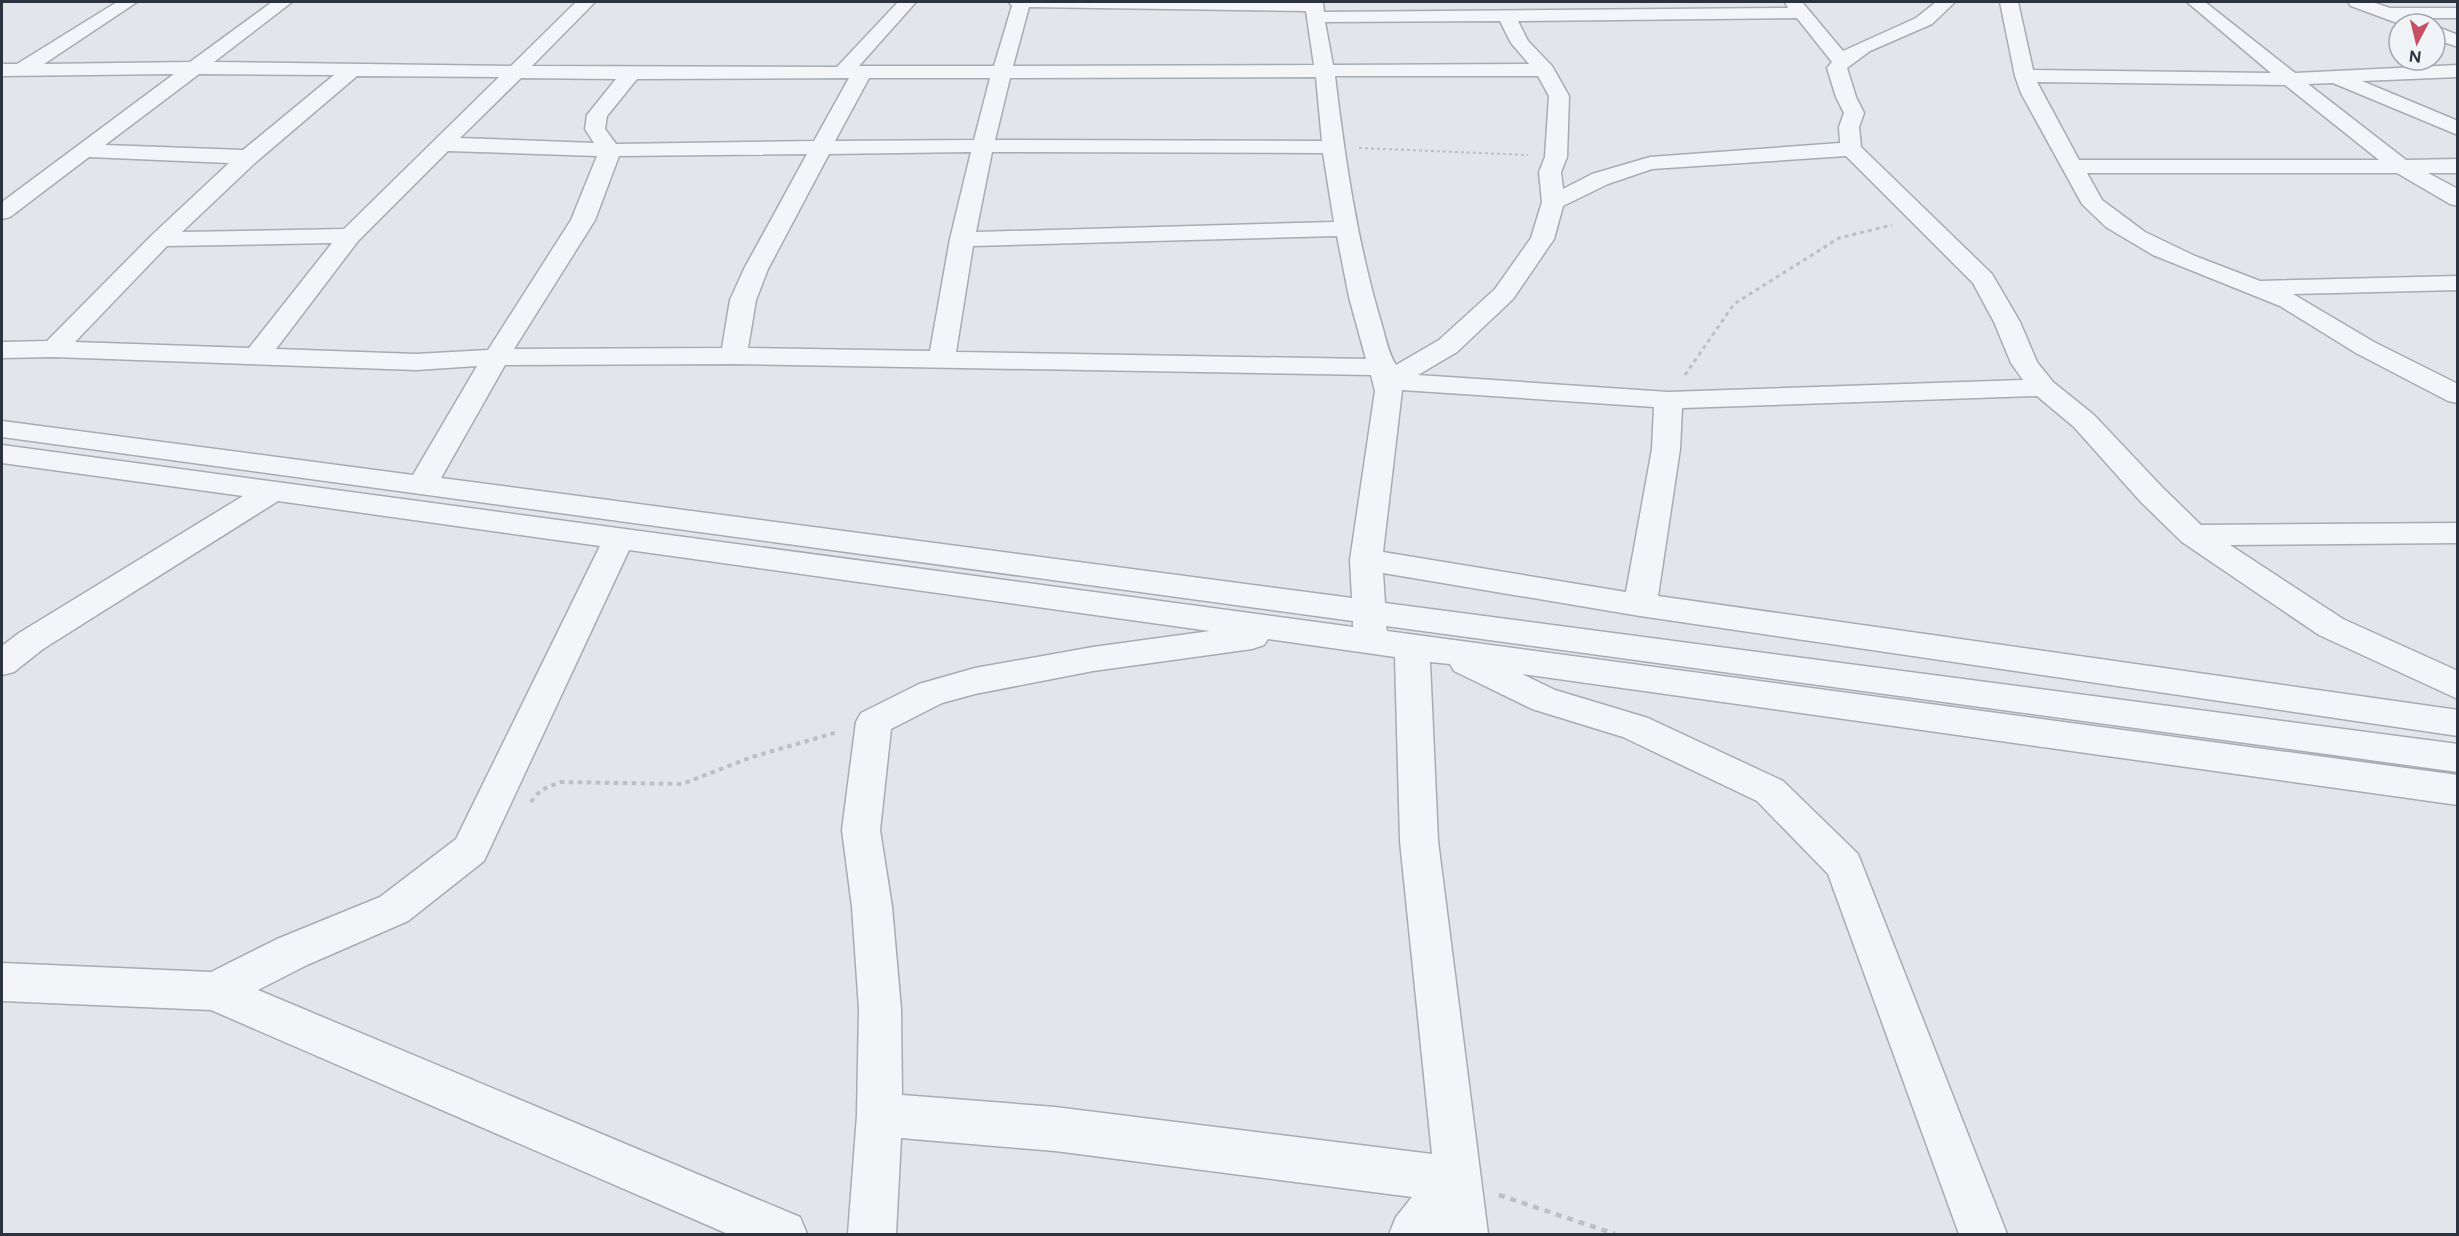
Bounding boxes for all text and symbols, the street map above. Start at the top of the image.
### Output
north arrow [2387,12,2447,72]
text: N [2408,46,2423,67]

